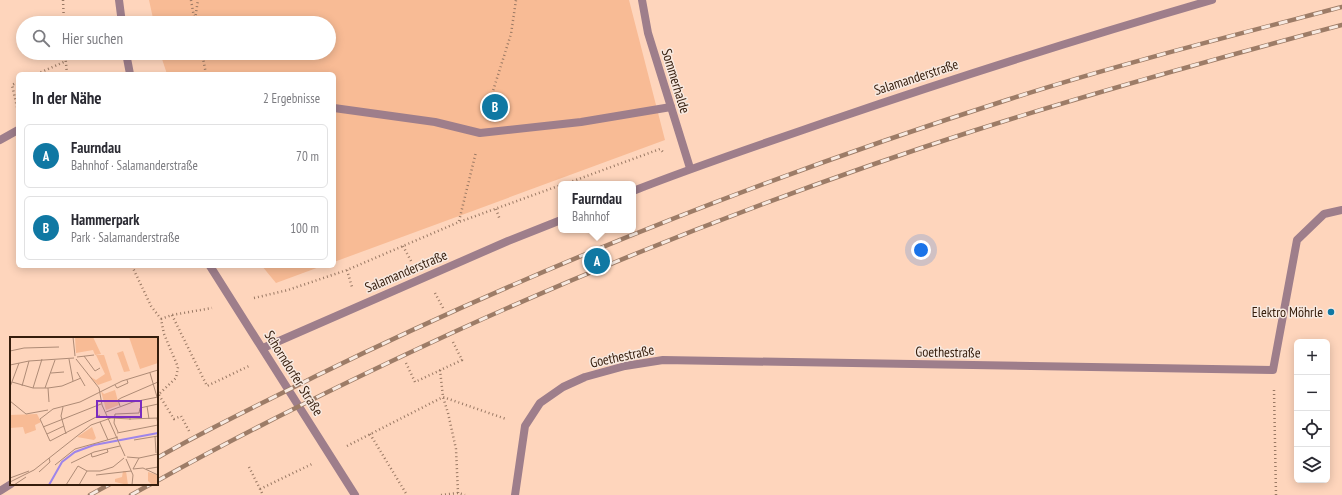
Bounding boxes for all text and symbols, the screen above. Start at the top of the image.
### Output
search box [16,16,336,60]
icon: search [30,27,52,49]
text: Hier suchen [62,29,123,48]
street label: Sommerhalde [658,46,694,116]
street label: Salamanderstraße [872,55,961,99]
text: In der Nähe [32,87,102,109]
text: 2 Ergebnisse [263,90,320,107]
pin: B [482,92,508,122]
text: Faurndau [71,138,121,157]
text: A [43,148,49,165]
text: 70 m [296,148,319,165]
text: Bahnhof · Salamanderstraße [71,157,198,174]
popup [558,181,636,233]
text: Faurndau [572,189,622,208]
text: Bahnhof [572,208,609,225]
text: Hammerpark [71,210,139,229]
text: B [43,220,49,237]
text: 100 m [290,220,319,237]
text: Park · Salamanderstraße [71,229,180,246]
your location [911,240,931,260]
street label: Salamanderstraße [362,246,450,296]
pin: A [584,246,610,276]
place label: Elektro Möhrle [1252,303,1323,321]
marker: Elektro Möhrle [1326,307,1336,317]
street label: Schorndorfer Straße [261,327,327,419]
inset map [10,337,158,485]
map controls [1294,339,1330,483]
button: + [1294,339,1330,375]
street label: Goethestraße [588,340,656,372]
street label: Goethestraße [915,342,981,362]
button: − [1294,375,1330,411]
button: locate [1294,411,1330,447]
button: layers [1294,447,1330,483]

